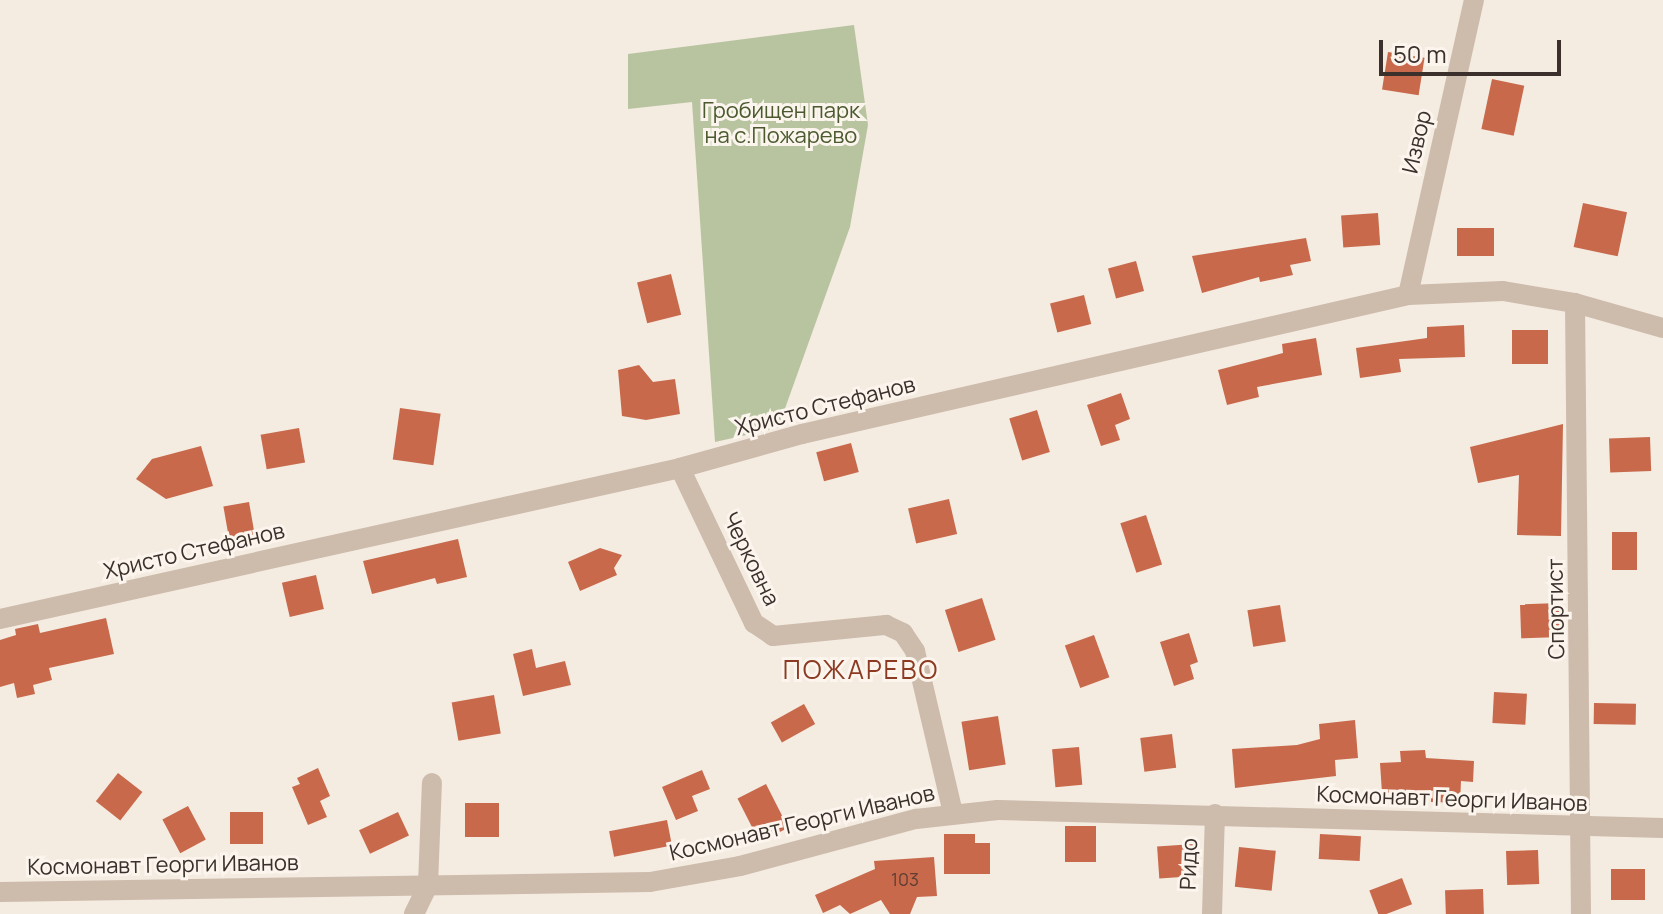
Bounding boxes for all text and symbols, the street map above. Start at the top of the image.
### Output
scale bar [1383,24,1565,74]
text: 50 m [1393,37,1447,70]
park label: Гробищен парк на с.Пожарево [702,97,860,148]
street label: Извор [1397,108,1437,176]
street label: Христо Стефанов [732,371,918,441]
street label: Черковна [717,508,785,610]
street label: Христо Стефанов [101,517,287,585]
street label: Спортист [1542,558,1570,660]
district label: ПОЖАРЕВО [783,654,939,686]
street label: Космонавт Георги Иванов [667,780,937,866]
street label: Космонавт Георги Иванов [1316,781,1588,817]
street label: Ридо [1175,838,1203,890]
street label: Космонавт Георги Иванов [27,849,299,881]
house number: 103 [891,868,919,890]

